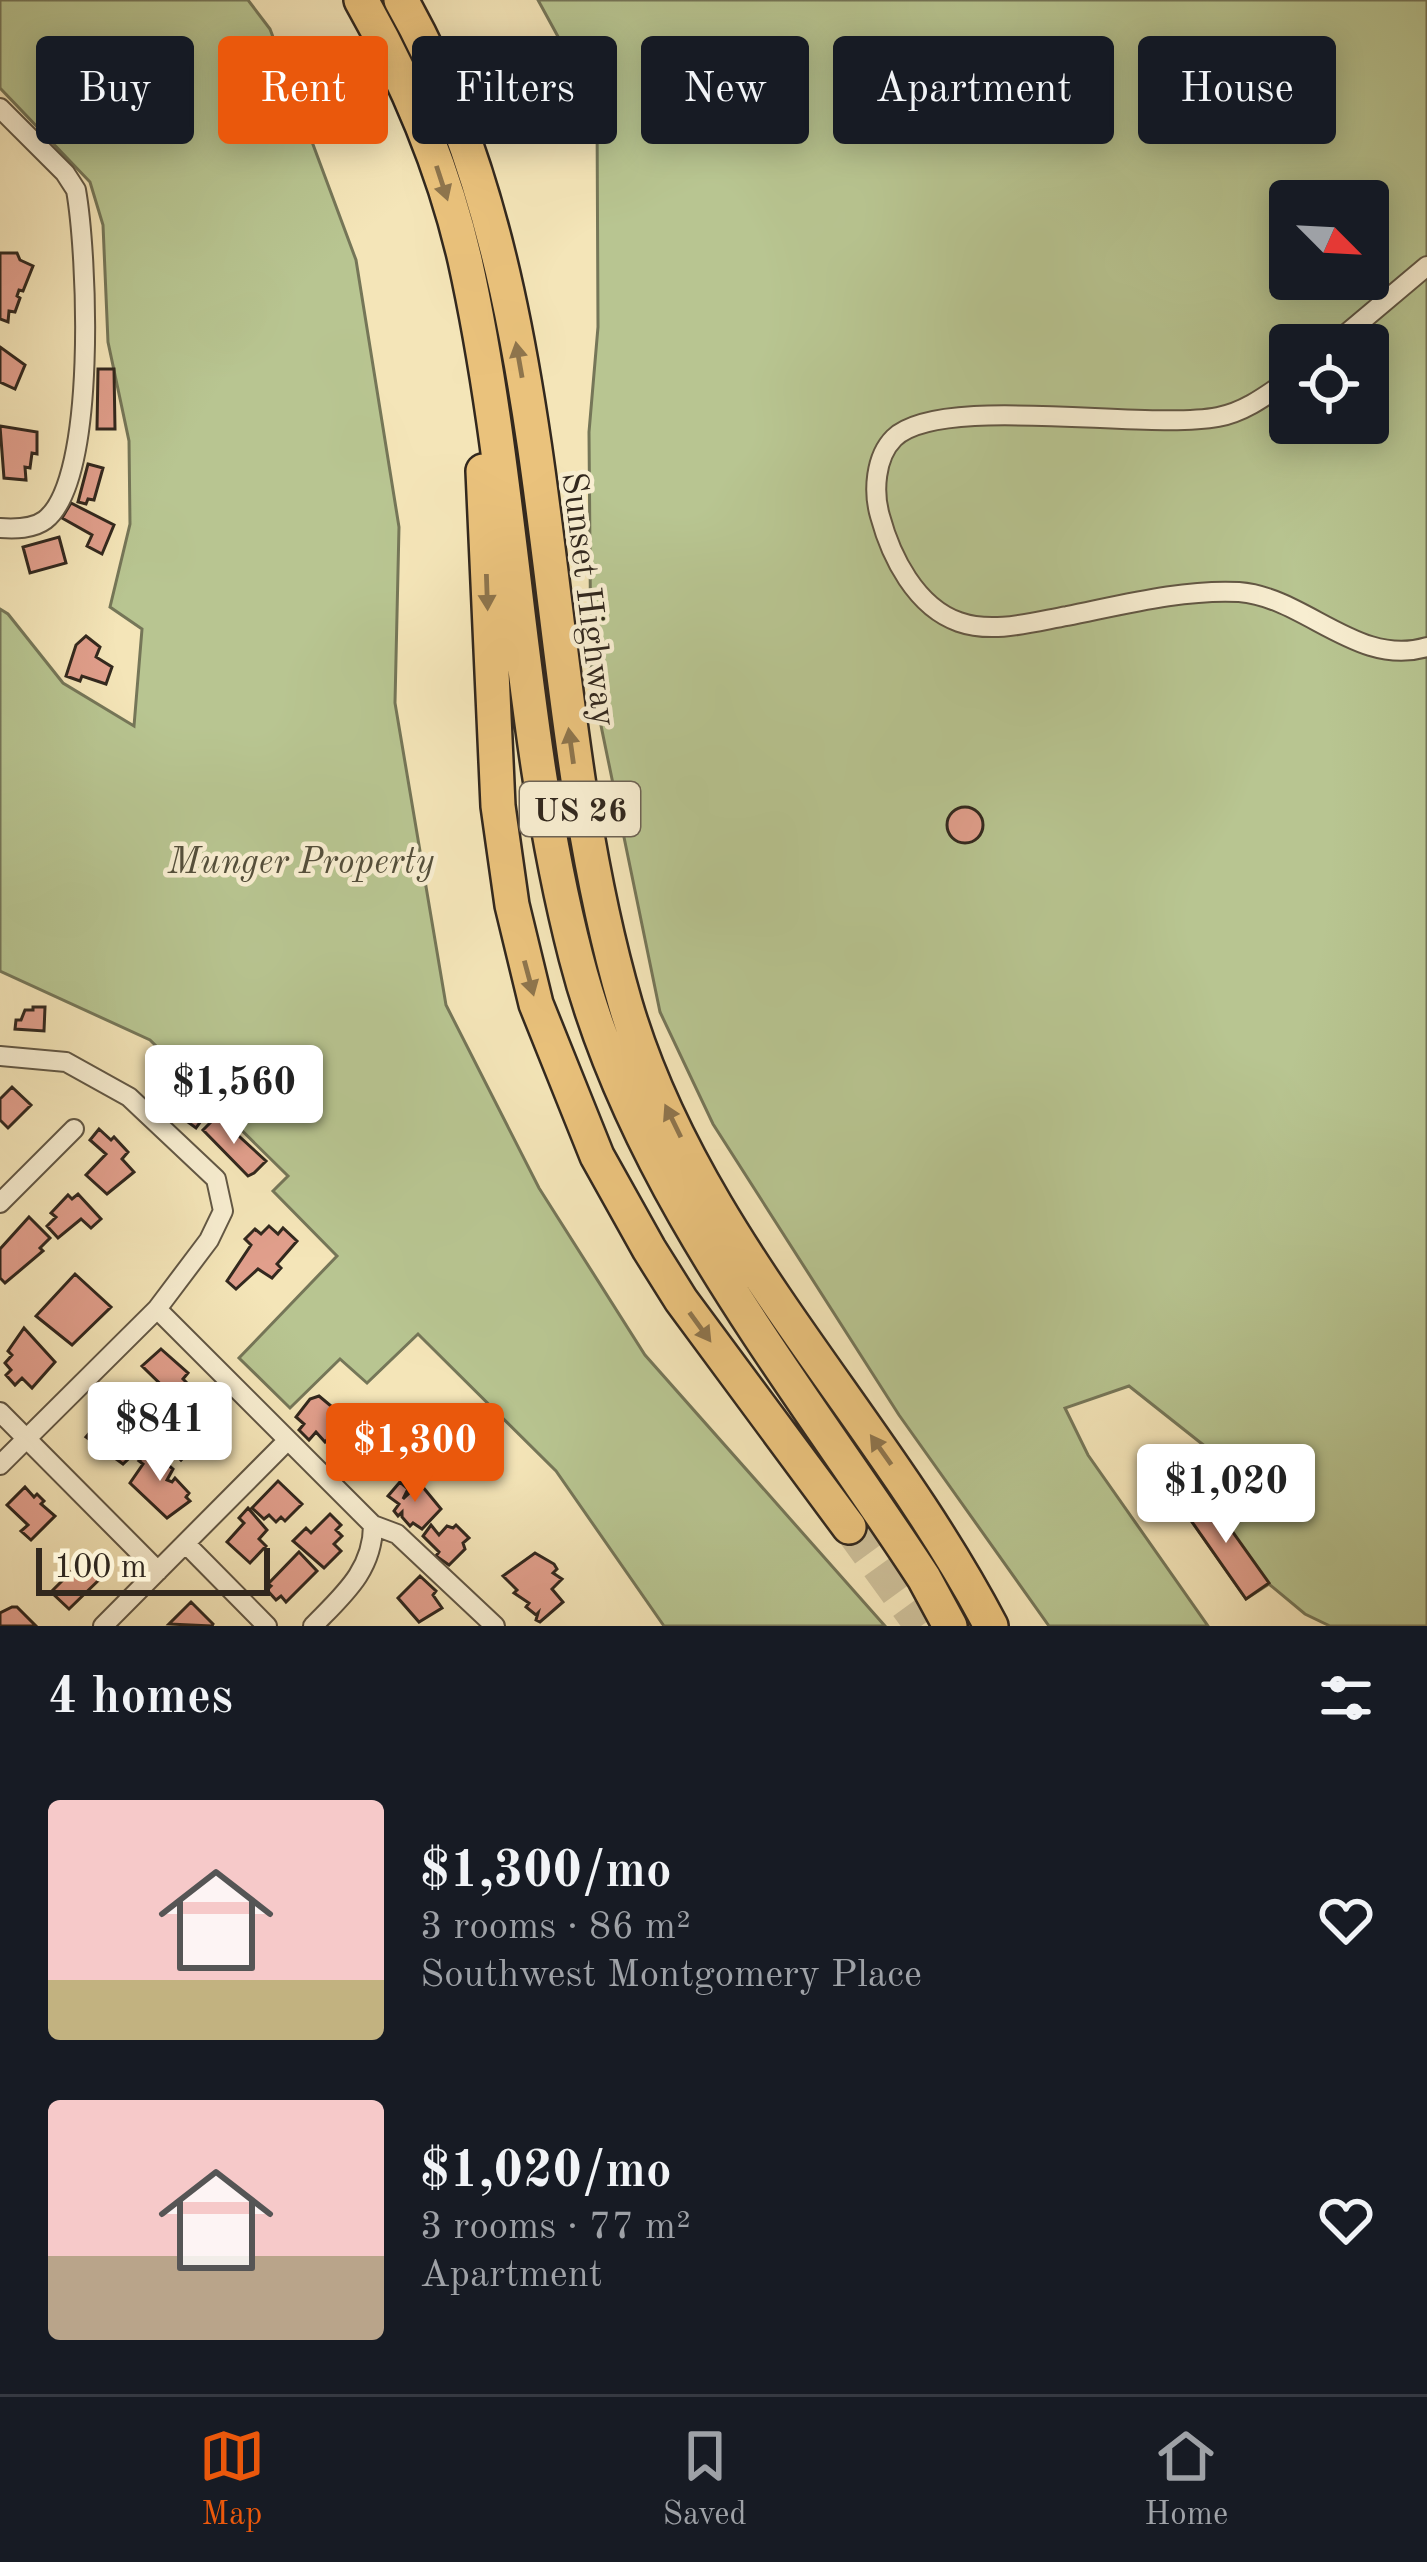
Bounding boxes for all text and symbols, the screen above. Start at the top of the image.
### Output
chip: Buy [36,36,194,144]
chip: Rent [218,36,388,144]
chip: Filters [412,36,617,144]
chip: New [641,36,809,144]
chip: Apartment [833,36,1114,144]
chip: House [1138,36,1336,144]
one-way arrow [434,165,452,201]
north arrow [1269,180,1389,300]
map controls [1269,180,1389,444]
button: locate [1269,324,1389,444]
one-way arrow [509,341,528,378]
street label: Sunset Highway [554,470,620,729]
one-way arrow [478,574,497,612]
one-way arrow [561,727,580,765]
road number: US 26 [520,782,640,836]
park label: Munger Property [167,846,435,882]
one-way arrow [521,960,540,997]
pin: $1,560 [136,1045,332,1147]
text: $1,560 [172,1064,296,1103]
one-way arrow [663,1103,683,1138]
one-way arrow [688,1311,712,1343]
pin: $841 [89,1382,231,1484]
text: $841 [115,1401,205,1440]
pin: $1,300 [317,1403,513,1505]
text: $1,300 [353,1422,477,1461]
one-way arrow [870,1434,893,1467]
pin: $1,020 [1128,1444,1324,1546]
text: $1,020 [1164,1463,1288,1502]
scale bar [36,1542,270,1595]
text: 100 m [54,1552,147,1585]
icon: filters [1313,1665,1379,1731]
text: 4 homes [48,1673,233,1724]
text: $1,300/mo [420,1847,672,1898]
icon: home [144,1848,288,1992]
icon: heart [1313,1887,1379,1953]
text: 3 rooms · 86 m² [420,1908,691,1947]
text: Southwest Montgomery Place [420,1956,922,1995]
text: $1,020/mo [420,2147,672,2198]
icon: home [144,2148,288,2292]
icon: heart [1313,2187,1379,2253]
text: 3 rooms · 77 m² [420,2208,691,2247]
text: Apartment [420,2256,603,2295]
tab: Map [199,2423,265,2536]
tab: Saved [663,2423,747,2536]
tab: Home [1144,2423,1228,2536]

